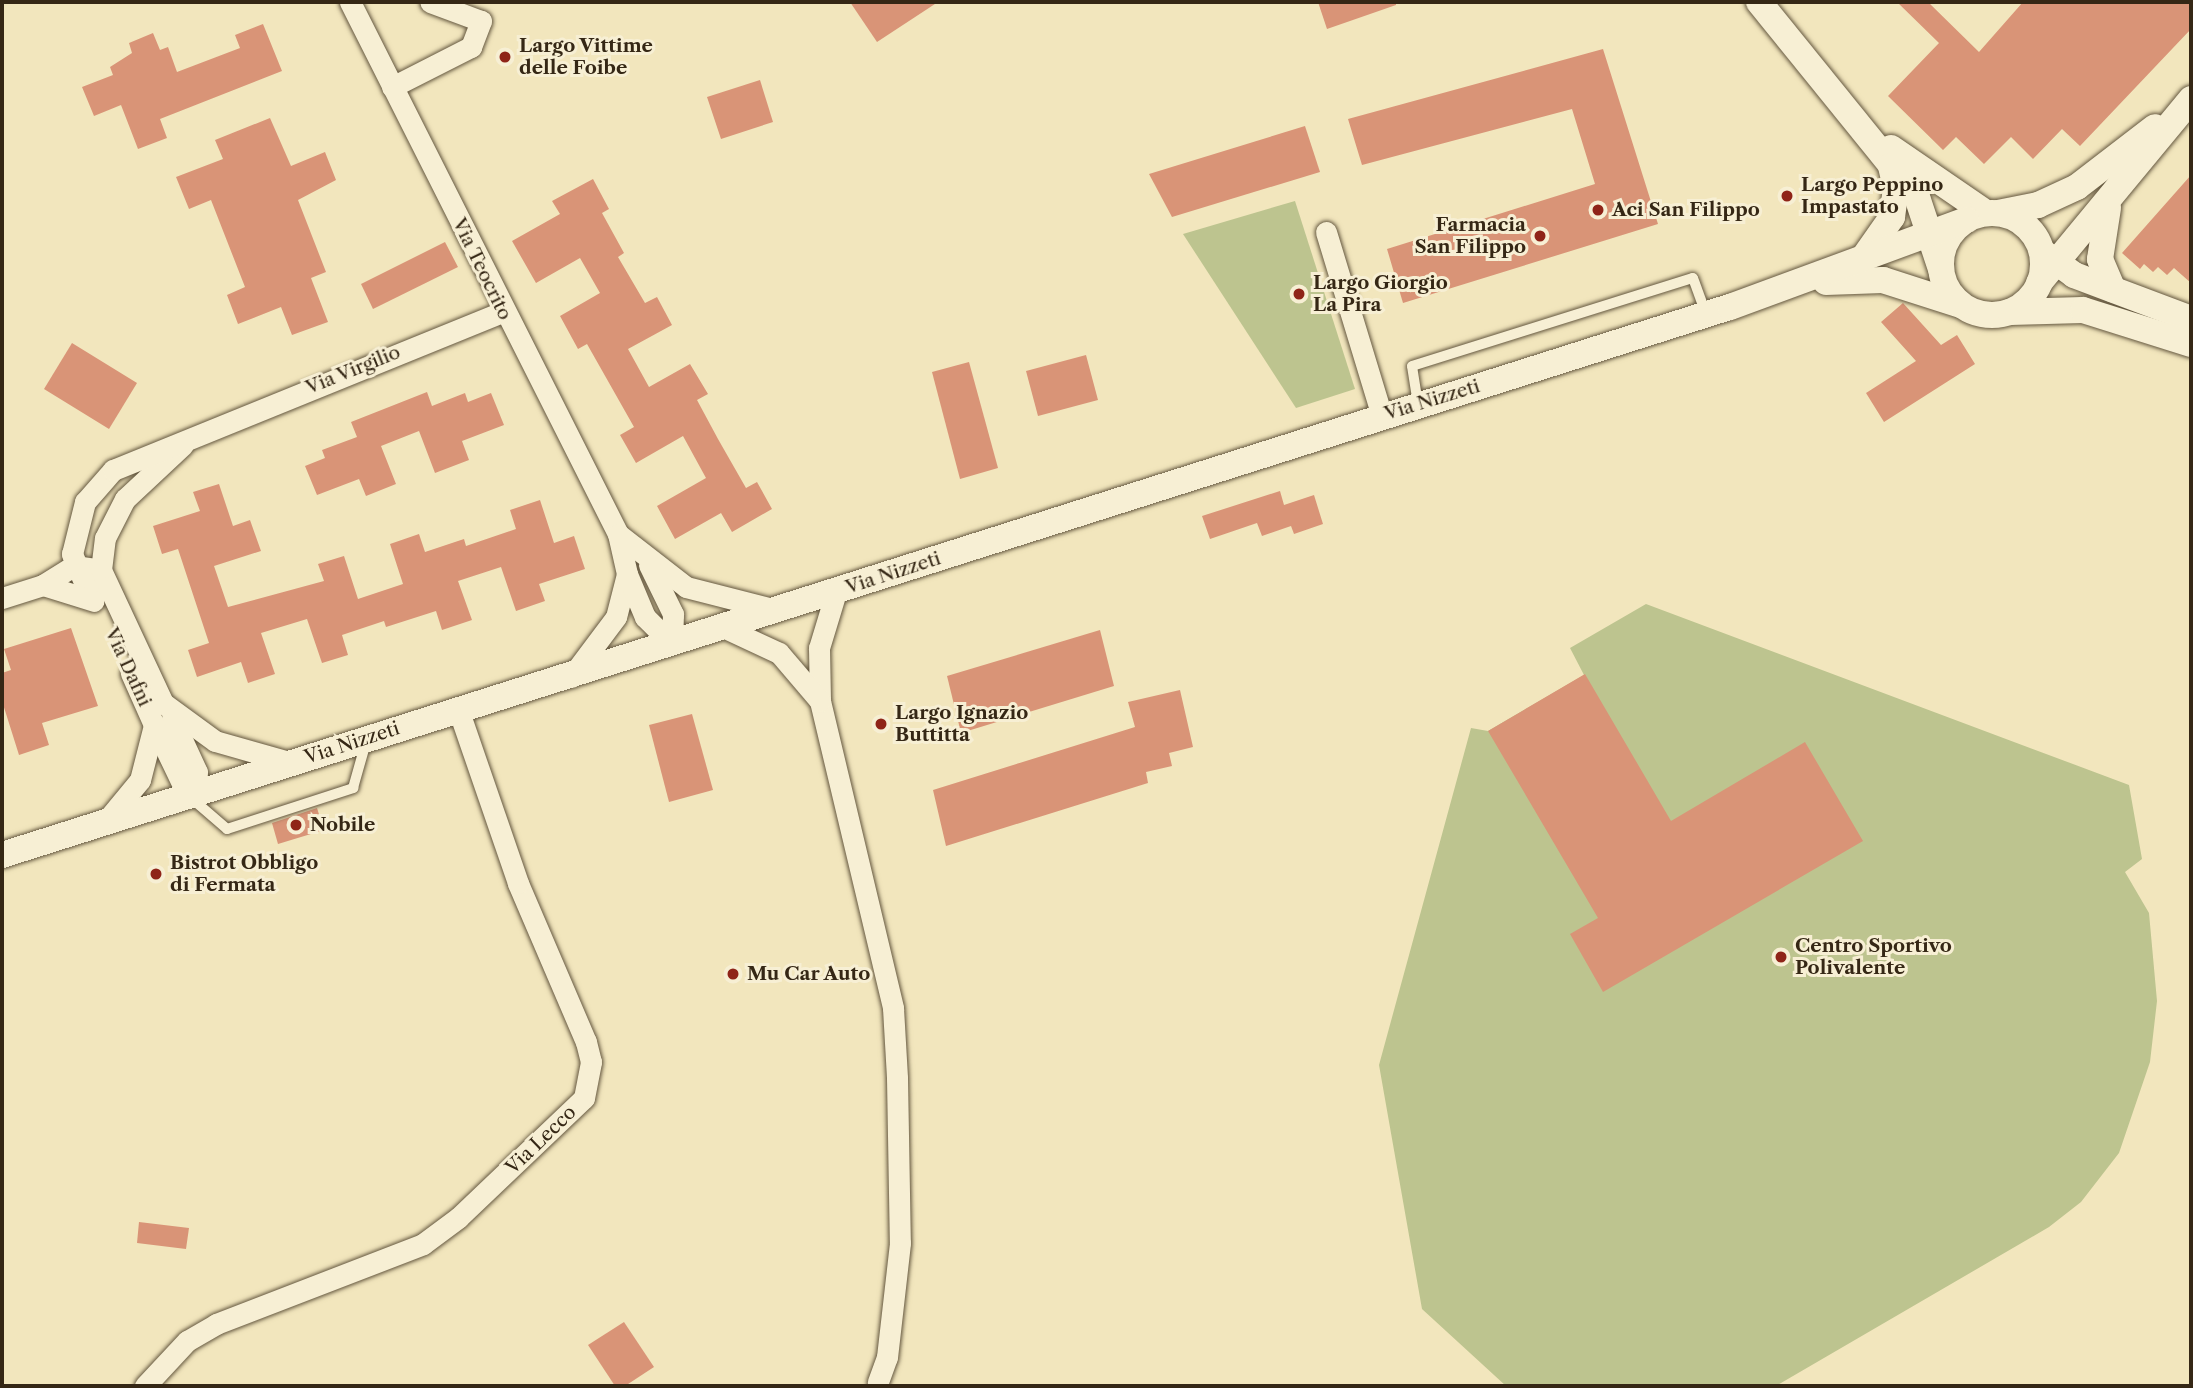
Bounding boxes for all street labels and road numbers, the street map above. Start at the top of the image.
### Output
street label: Via Teocrito [447,214,517,324]
street label: Via Virgilio [302,341,404,399]
street label: Via Nizzeti [1382,375,1482,425]
street label: Via Nizzeti [843,547,943,599]
street label: Via Dafni [100,624,156,710]
street label: Via Nizzeti [302,717,402,769]
street label: Via Lecco [501,1101,581,1179]

